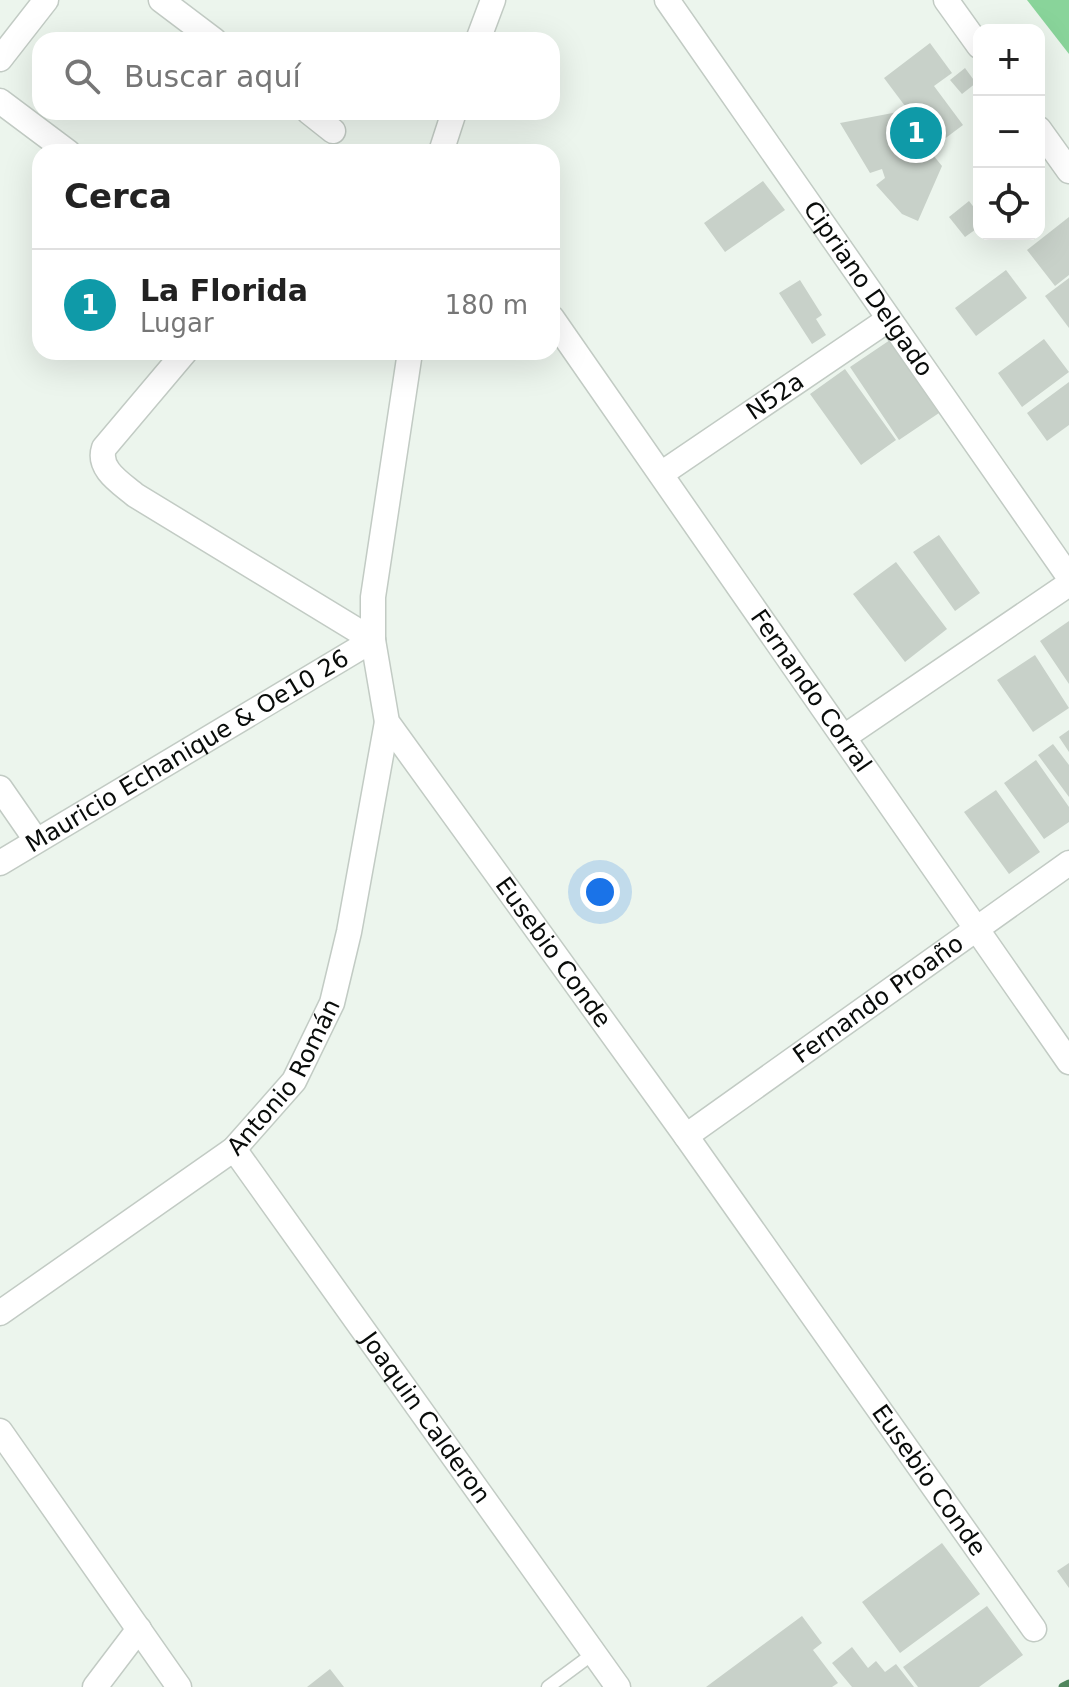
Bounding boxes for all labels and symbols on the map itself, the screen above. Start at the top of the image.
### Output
pin: 1 [890,103,942,163]
street label: Cipriano Delgado [797,196,939,382]
street label: N52a [741,367,809,426]
street label: Fernando Corral [745,604,877,777]
street label: Mauricio Echanique & Oe10 26 [21,644,354,858]
street label: Eusebio Conde [490,872,617,1033]
your location [580,872,620,912]
street label: Fernando Proaño [788,929,969,1069]
street label: Antonio Román [221,995,346,1161]
street label: Joaquin Calderon [354,1325,496,1509]
street label: Eusebio Conde [866,1399,992,1561]

